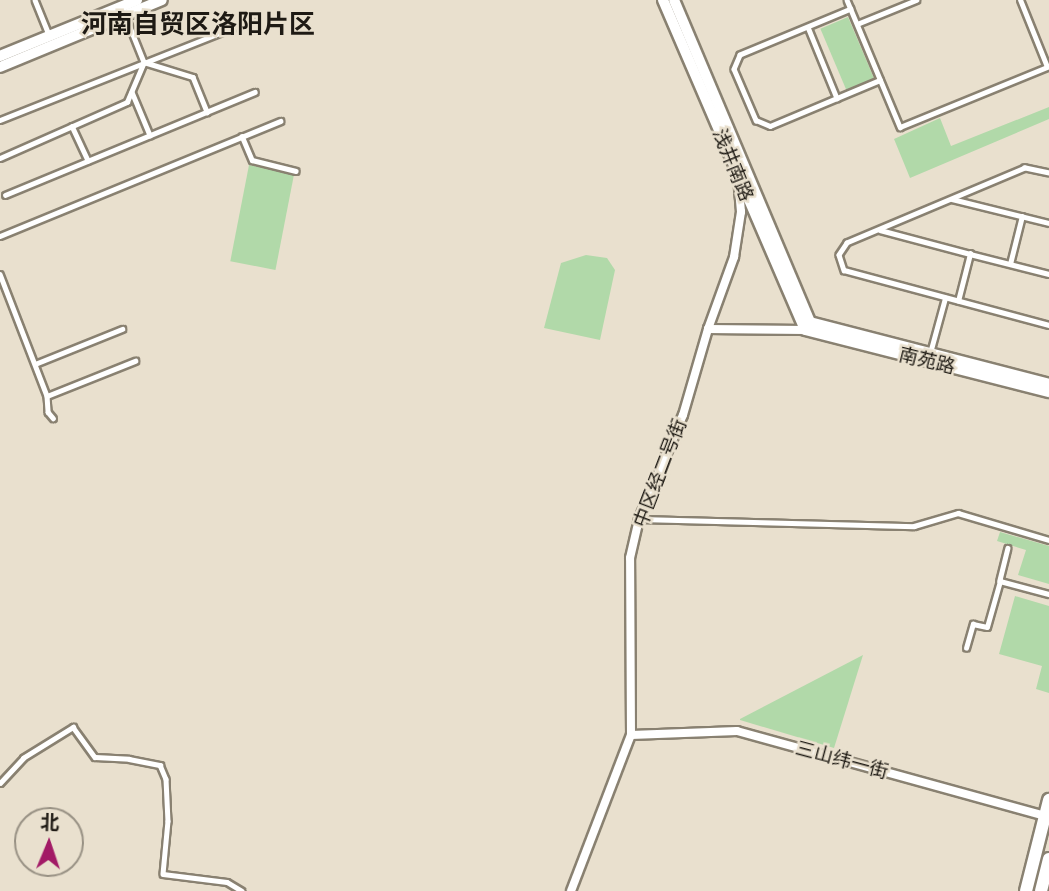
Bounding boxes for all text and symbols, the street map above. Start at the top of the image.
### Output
district label: 河南自贸区洛阳片区 [81,9,315,41]
street label: 浅井南路 [708,125,758,205]
street label: 南苑路 [897,343,957,379]
street label: 中区经二号街 [629,416,691,530]
street label: 三山纬一街 [793,737,891,783]
north arrow [14,807,84,877]
text: 北 [40,811,60,834]

